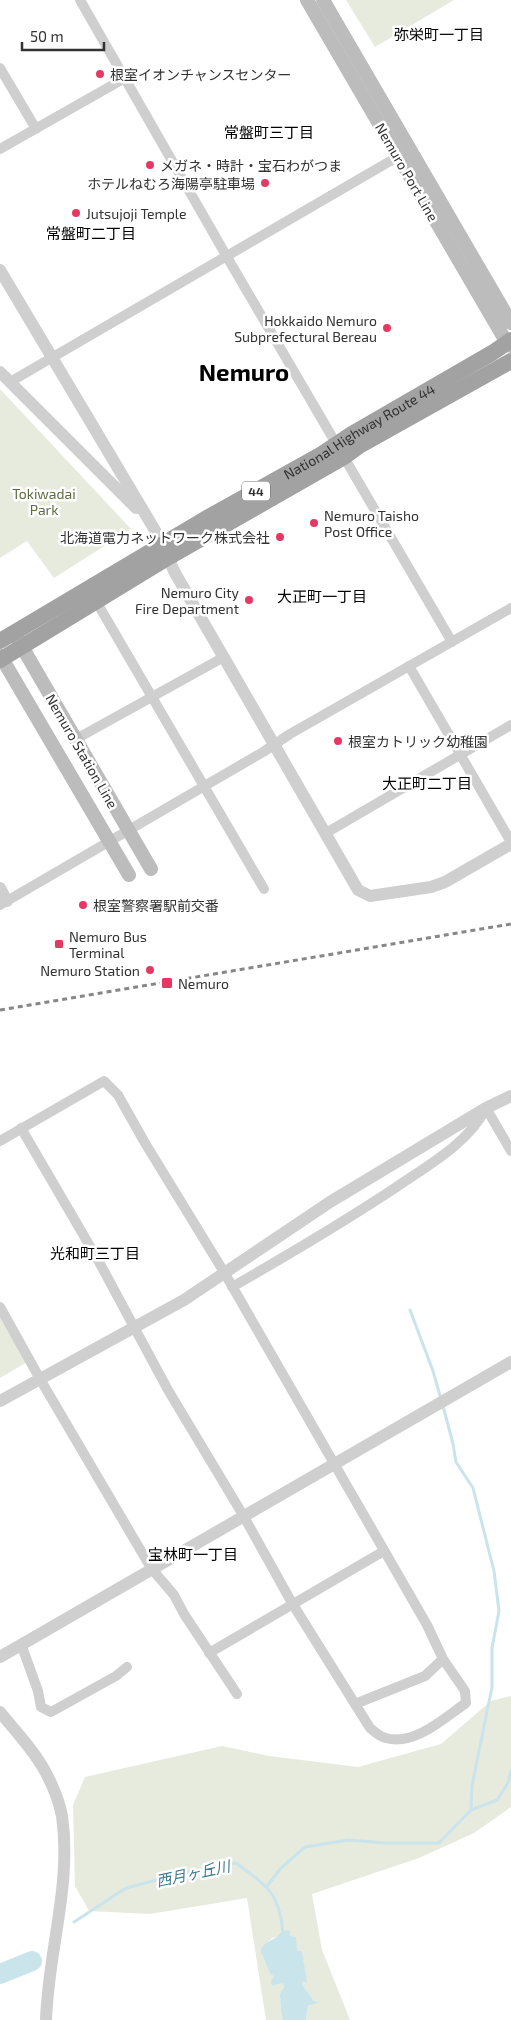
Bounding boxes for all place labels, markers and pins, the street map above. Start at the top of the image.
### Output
place label: 根室イオンチャンスセンター [110,66,292,83]
marker: 根室イオンチャンスセンター [94,68,106,80]
place label: メガネ・時計・宝石わがつま [160,157,342,174]
marker: メガネ・時計・宝石わがつま [144,159,156,171]
place label: ホテルねむろ海陽亭駐車場 [87,175,255,192]
marker: ホテルねむろ海陽亭駐車場 [259,177,271,189]
place label: Jutsujoji Temple [86,205,187,222]
marker: Jutsujoji Temple [70,207,82,219]
place label: Hokkaido Nemuro Subprefectural Bereau [234,312,377,345]
marker: Hokkaido Nemuro Subprefectural Bereau [381,322,393,334]
place label: Nemuro Taisho Post Office [324,507,419,540]
marker: Nemuro Taisho Post Office [308,517,320,529]
place label: 北海道電力ネットワーク株式会社 [60,529,270,546]
marker: 北海道電力ネットワーク株式会社 [274,531,286,543]
place label: Nemuro City Fire Department [135,584,240,617]
marker: Nemuro City Fire Department [243,594,255,606]
place label: 根室カトリック幼稚園 [348,733,488,750]
marker: 根室カトリック幼稚園 [332,735,344,747]
place label: 根室警察署駅前交番 [93,897,219,914]
marker: 根室警察署駅前交番 [77,899,89,911]
place label: Nemuro Bus Terminal [69,928,147,961]
marker: Nemuro Bus Terminal [53,938,65,950]
place label: Nemuro Station [40,962,140,979]
marker: Nemuro Station [144,964,156,976]
place label: Nemuro [178,975,229,992]
marker: Nemuro [160,976,174,990]

